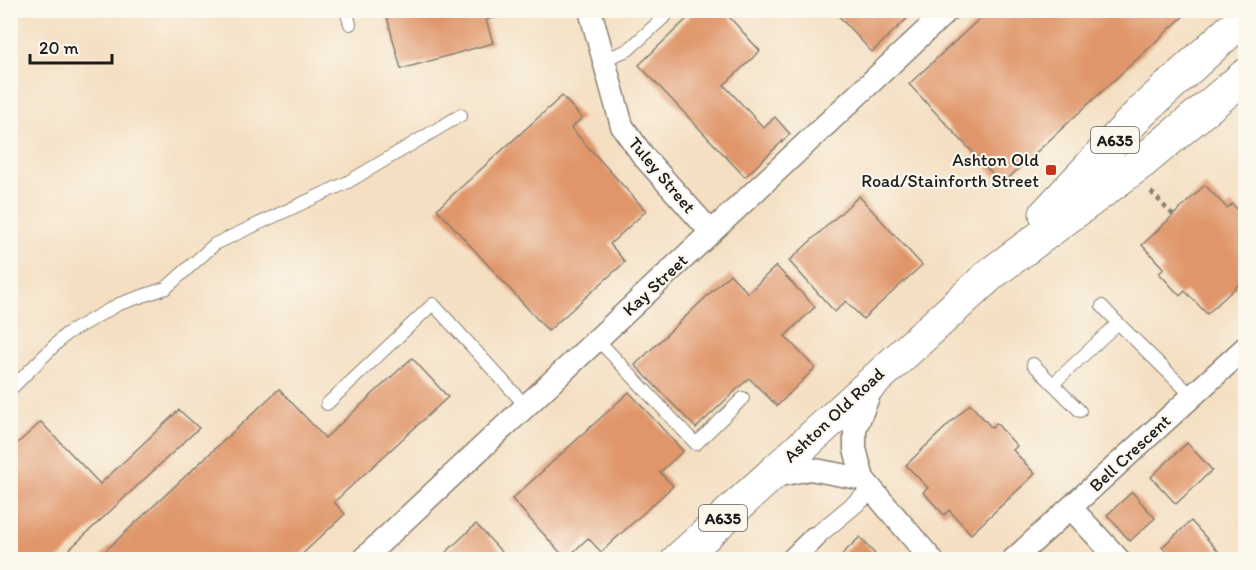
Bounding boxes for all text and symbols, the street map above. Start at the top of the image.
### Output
scale bar [30,27,112,65]
text: 20 m [39,37,79,59]
road number: A635 [1091,127,1139,153]
street label: Tuley Street [624,132,700,218]
place label: Ashton Old Road/Stainforth Street [861,149,1039,192]
marker: Ashton Old Road/Stainforth Street [1044,163,1058,177]
street label: Kay Street [618,249,692,321]
street label: Ashton Old Road [779,363,889,467]
street label: Bell Crescent [1085,409,1176,496]
road number: A635 [699,505,747,531]

